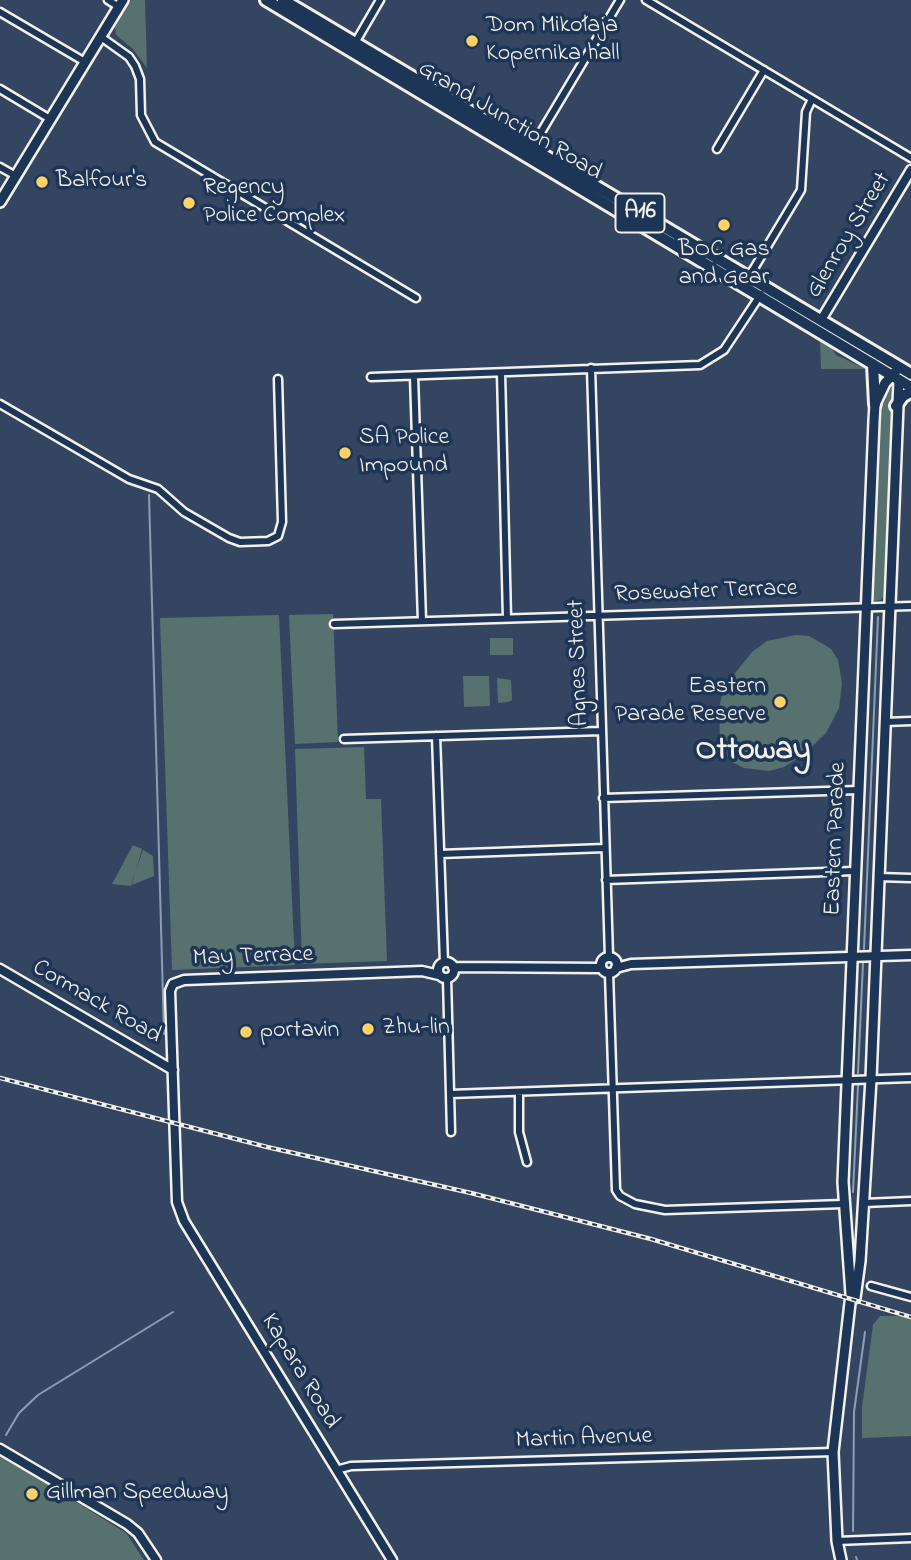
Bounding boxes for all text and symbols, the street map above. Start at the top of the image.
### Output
place label: Dom Mikołaja Kopernika hall [486,13,619,69]
marker: Dom Mikołaja Kopernika hall [464,33,480,49]
street label: Grand Junction Road [412,56,606,188]
place label: Balfour's [56,168,147,196]
street label: Glenroy Street [801,168,899,304]
marker: Balfour's [34,174,50,190]
place label: Regency Police Complex [203,175,345,231]
road number: A16 [616,194,664,232]
marker: Regency Police Complex [181,195,197,211]
marker: BOC Gas and Gear [716,217,732,233]
place label: BOC Gas and Gear [678,237,770,293]
place label: SA Police Impound [359,425,449,481]
marker: SA Police Impound [337,445,353,461]
street label: Rosewater Terrace [614,575,798,611]
street label: Agnes Street [563,599,597,727]
place label: Eastern Parade Reserve [615,674,766,730]
marker: Eastern Parade Reserve [772,694,788,710]
district label: Ottoway [695,734,811,772]
street label: Eastern Parade [820,762,854,916]
street label: May Terrace [192,942,314,974]
street label: Cormack Road [26,955,166,1051]
place label: Zhu-lin [382,1015,450,1043]
place label: portavin [260,1018,339,1046]
marker: Zhu-lin [360,1021,376,1037]
marker: portavin [238,1024,254,1040]
street label: Kapara Road [253,1309,345,1435]
street label: Martin Avenue [515,1423,653,1457]
place label: Gillman Speedway [46,1480,228,1508]
marker: Gillman Speedway [24,1486,40,1502]

